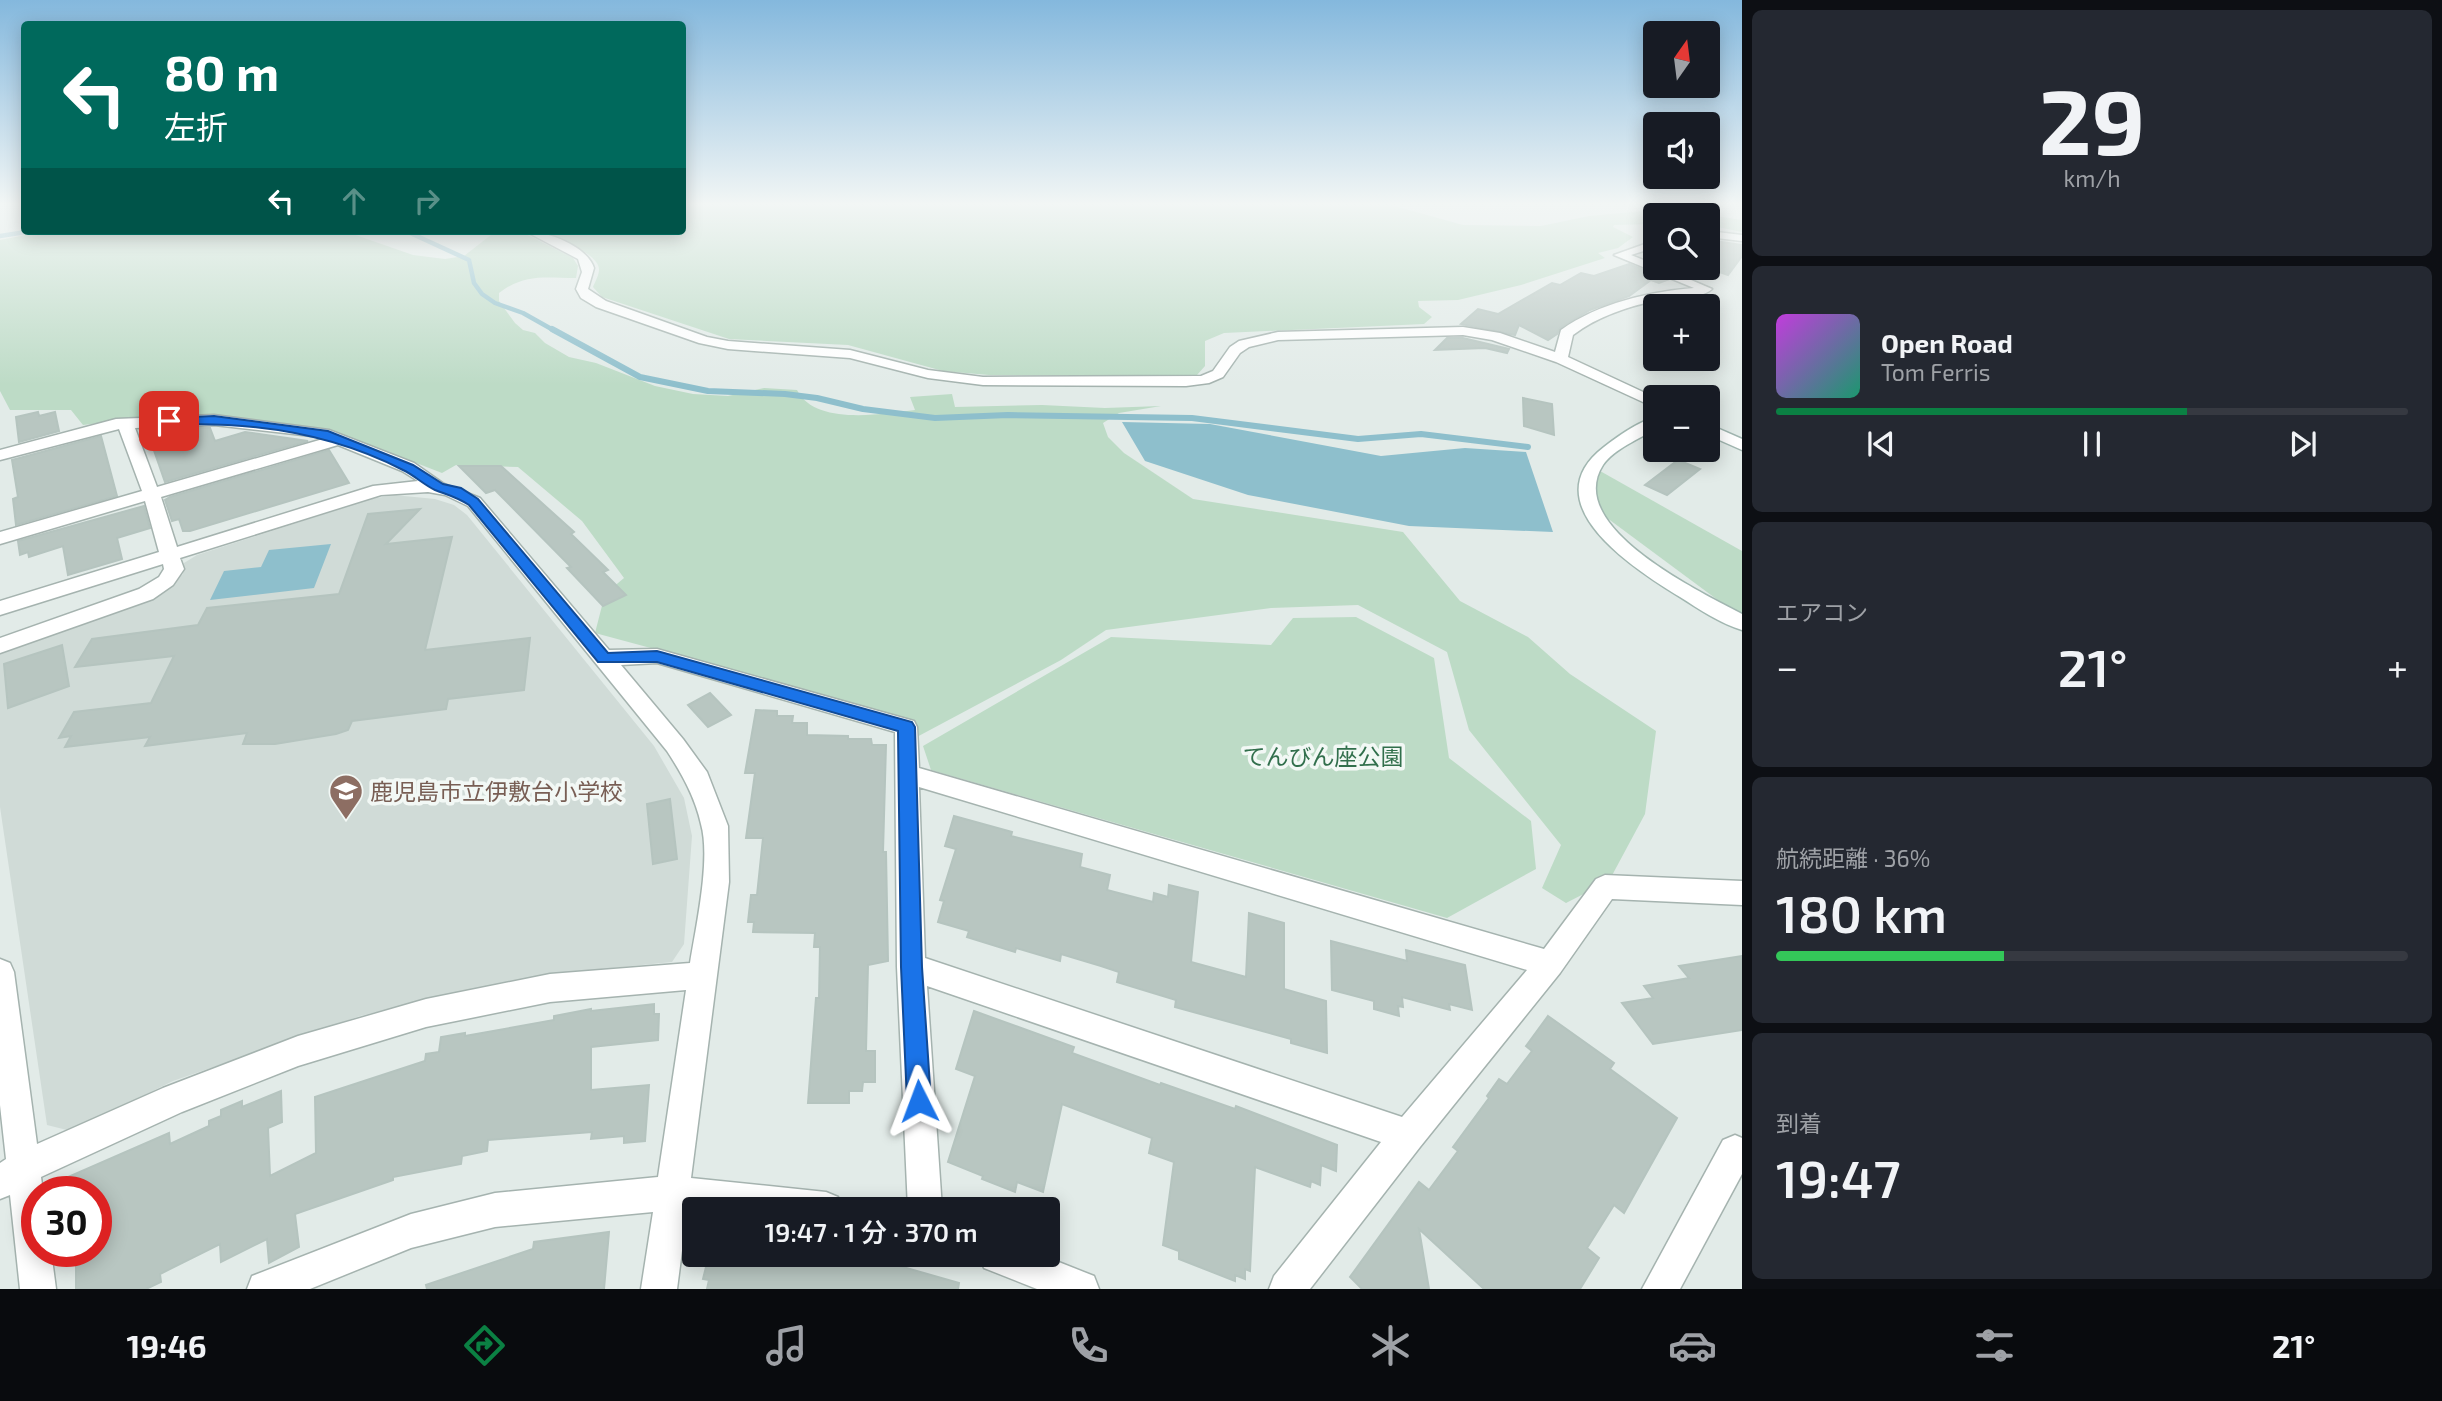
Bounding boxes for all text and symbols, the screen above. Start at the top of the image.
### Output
north arrow [1643,21,1720,98]
map controls [1643,21,1720,462]
text: 80 m [164,42,279,101]
icon: left [49,49,140,140]
text: 29 [2039,64,2145,173]
text: 左折 [164,107,228,145]
button: sound [1643,112,1720,189]
text: km/h [2063,164,2121,192]
icon: left [262,182,300,220]
icon: ahead [335,182,373,220]
icon: right [408,182,446,220]
button: search [1643,203,1720,280]
button: + [1643,294,1720,371]
text: Open Road [1881,327,2013,358]
text: Tom Ferris [1881,358,1990,386]
button: − [1643,385,1720,462]
pin [139,391,199,451]
icon: arrive [150,402,188,440]
icon: previous [1862,425,1900,463]
icon: pause [2073,425,2111,463]
icon: next [2284,425,2322,463]
text: エアコン [1776,598,1868,626]
text: 21° [2058,635,2128,697]
text: − [1776,643,1798,689]
text: + [2387,643,2408,689]
park label: てんびん座公園 [1243,742,1404,770]
school or university icon: 鹿児島市立伊敷台小学校 [327,772,365,821]
place label: 鹿児島市立伊敷台小学校 [370,777,623,805]
text: 航続距離 · 36% [1776,844,1930,872]
text: 180 km [1776,881,1947,943]
position arrow [882,1064,956,1138]
text: 到着 [1776,1109,1822,1137]
text: 19:47 [1776,1146,1901,1208]
speed limit sign: 30 [21,1176,112,1267]
text: 19:47 · 1 分 · 370 m [764,1216,978,1247]
icon: directions [460,1321,509,1370]
icon: music [762,1321,811,1370]
icon: phone [1064,1321,1113,1370]
icon: climate [1366,1321,1415,1370]
icon: car [1668,1321,1717,1370]
icon: filters [1970,1321,2019,1370]
text: 19:46 [127,1326,207,1364]
text: 21° [2272,1326,2315,1364]

